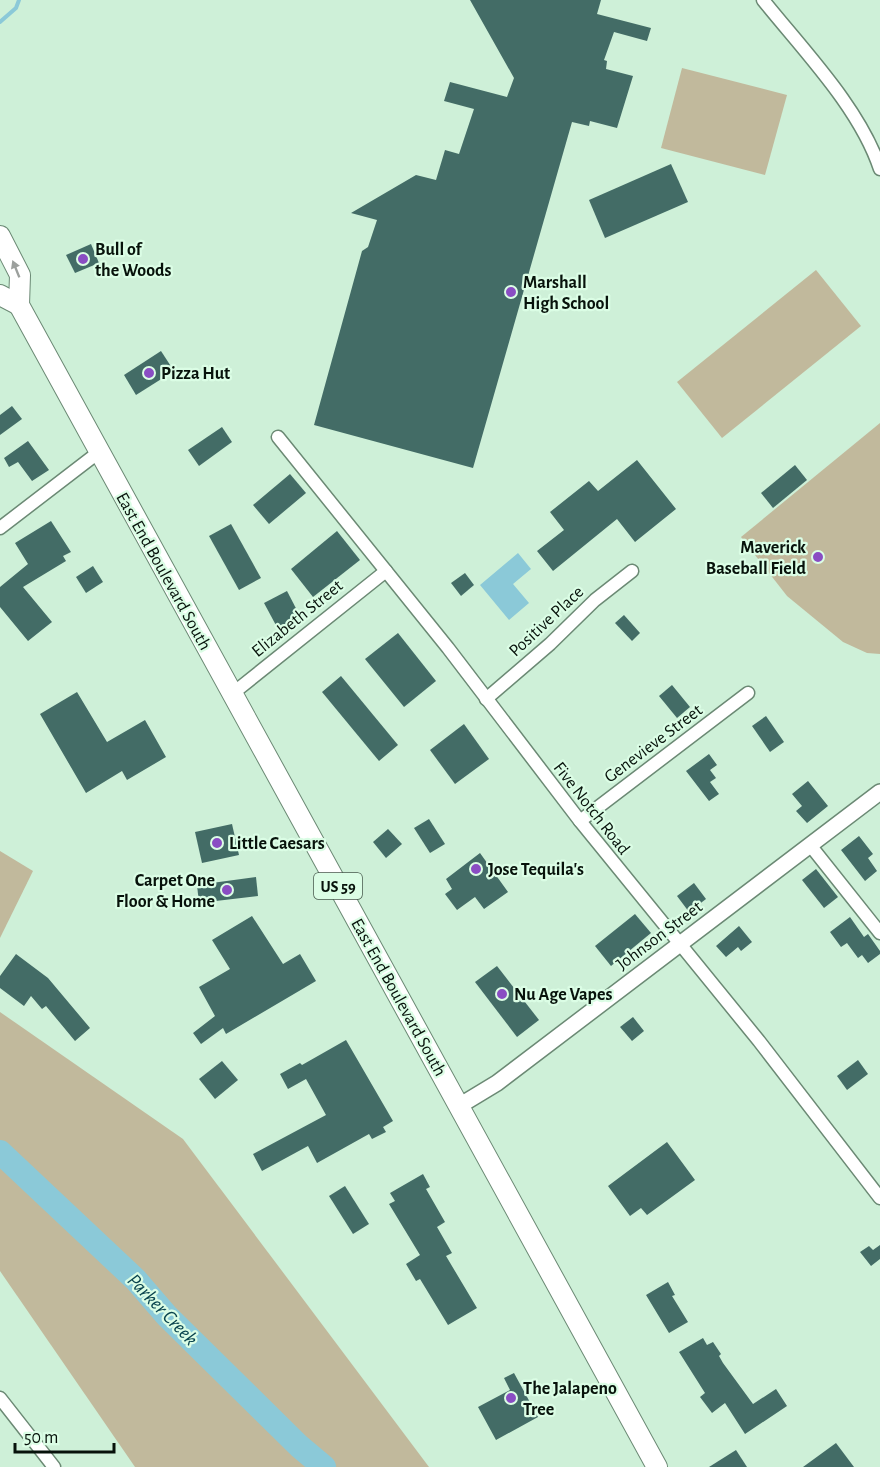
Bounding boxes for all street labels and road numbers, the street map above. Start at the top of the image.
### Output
street label: East End Boulevard South [112,490,214,653]
street label: Elizabeth Street [249,577,347,661]
street label: Positive Place [506,583,587,661]
street label: Genevieve Street [601,701,706,786]
street label: Five Notch Road [550,759,633,858]
road number: US 59 [314,873,362,899]
street label: Johnson Street [613,898,706,974]
street label: East End Boulevard South [347,916,449,1079]

